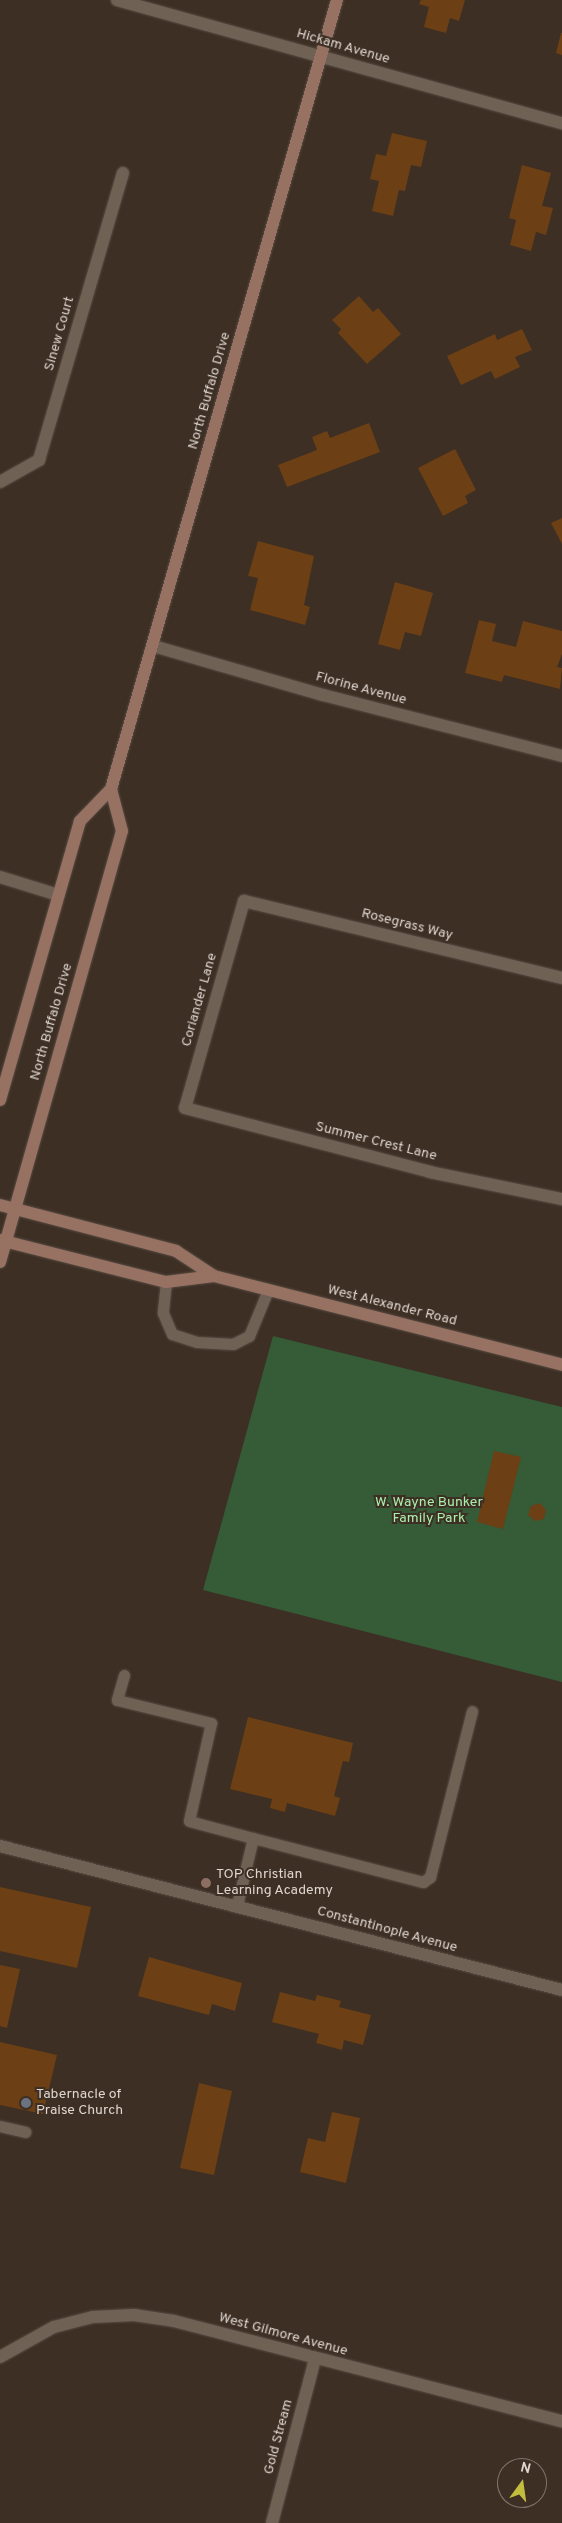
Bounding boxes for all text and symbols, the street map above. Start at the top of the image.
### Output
street label: Hickam Avenue [294,26,392,68]
street label: Sinew Court [41,295,79,373]
street label: North Buffalo Drive [185,330,235,452]
street label: Florine Avenue [313,669,409,709]
street label: Rosegrass Way [359,905,455,945]
street label: Coriander Lane [179,951,221,1049]
street label: North Buffalo Drive [27,961,77,1083]
street label: Summer Crest Lane [314,1119,438,1165]
street label: West Alexander Road [325,1282,459,1330]
park label: W. Wayne Bunker Family Park [375,1495,483,1528]
place label: TOP Christian Learning Academy [216,1867,333,1900]
marker: TOP Christian Learning Academy [200,1877,212,1889]
street label: Constantinople Avenue [315,1903,459,1957]
place label: Tabernacle of Praise Church [36,2087,123,2120]
marker: Tabernacle of Praise Church [20,2097,32,2109]
street label: West Gilmore Avenue [216,2310,350,2360]
street label: Gold Stream [261,2398,297,2476]
north arrow [497,2458,547,2508]
text: N [519,2459,532,2478]

